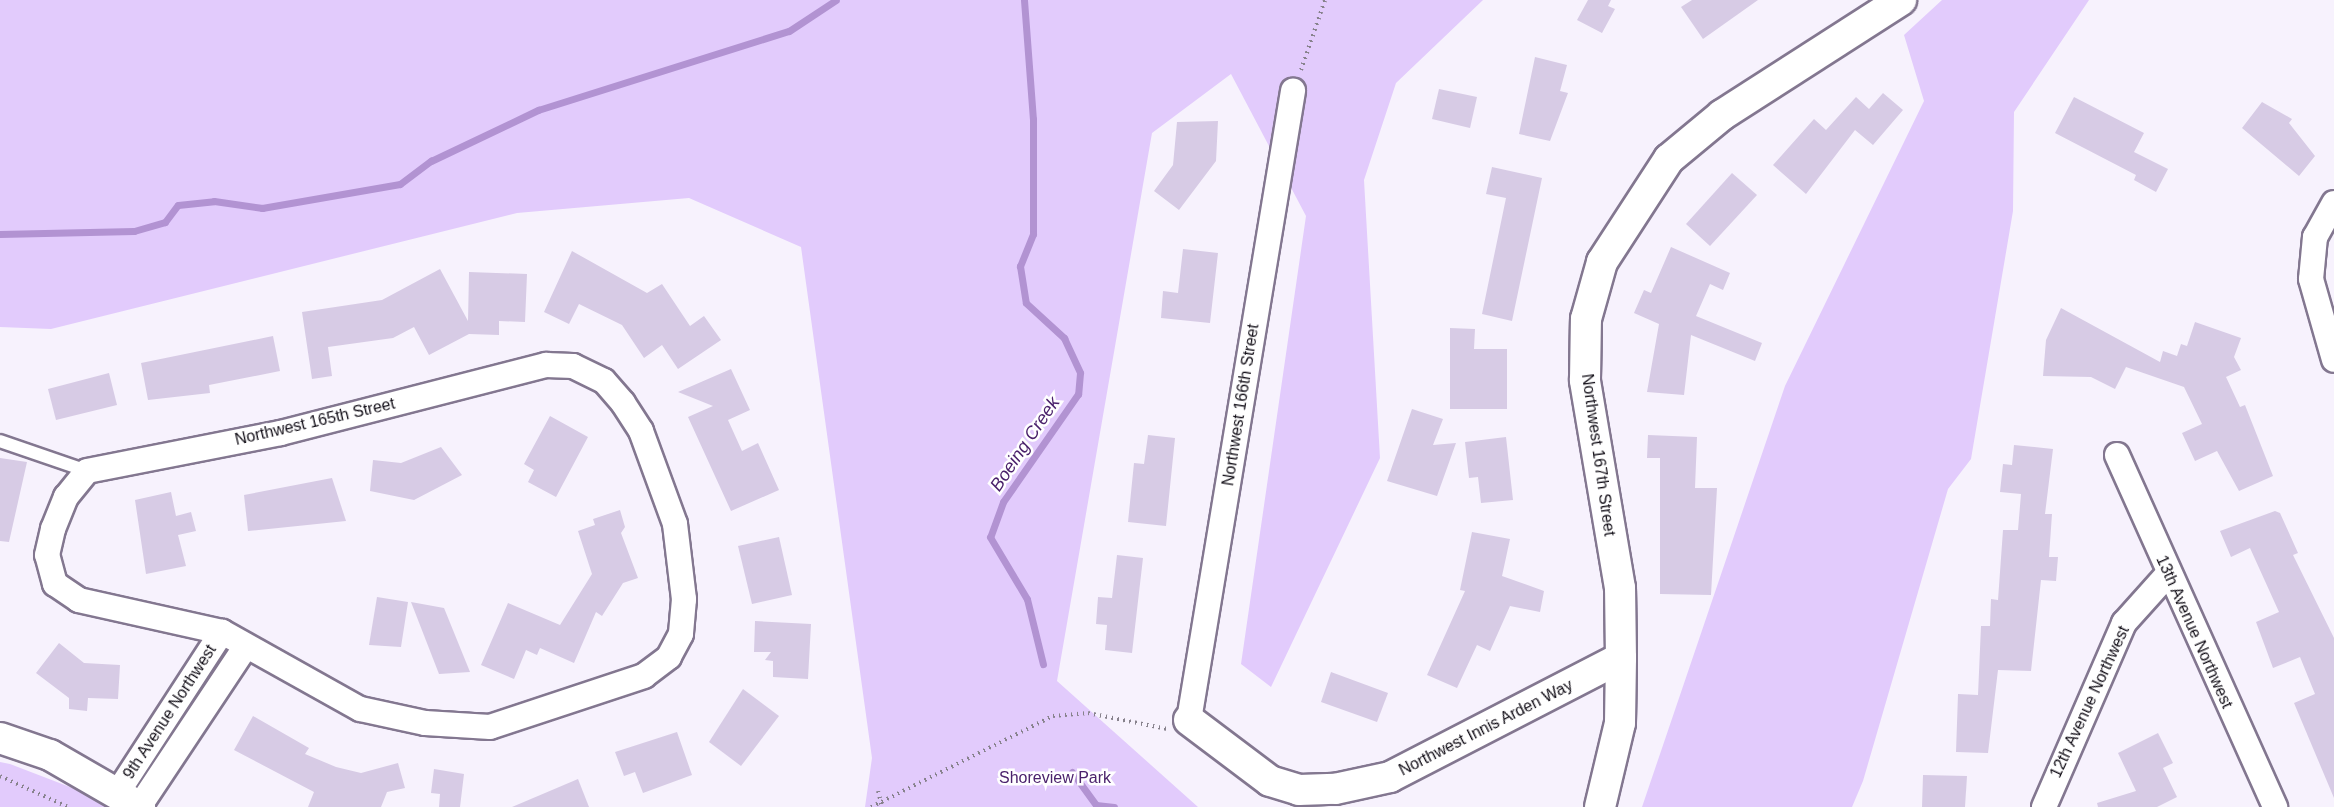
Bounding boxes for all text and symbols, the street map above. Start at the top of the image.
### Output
street label: Northwest 166th Street [1219,323,1263,487]
street label: Northwest 167th Street [1577,373,1619,537]
water label: Boeing Creek [986,393,1064,495]
street label: Northwest 165th Street [233,394,397,450]
street label: 13th Avenue Northwest [2151,552,2237,712]
street label: 12th Avenue Northwest [2046,623,2134,781]
street label: 9th Avenue Northwest [119,641,221,783]
street label: Northwest Innis Arden Way [1396,676,1576,780]
park label: Shoreview Park [999,768,1111,788]

